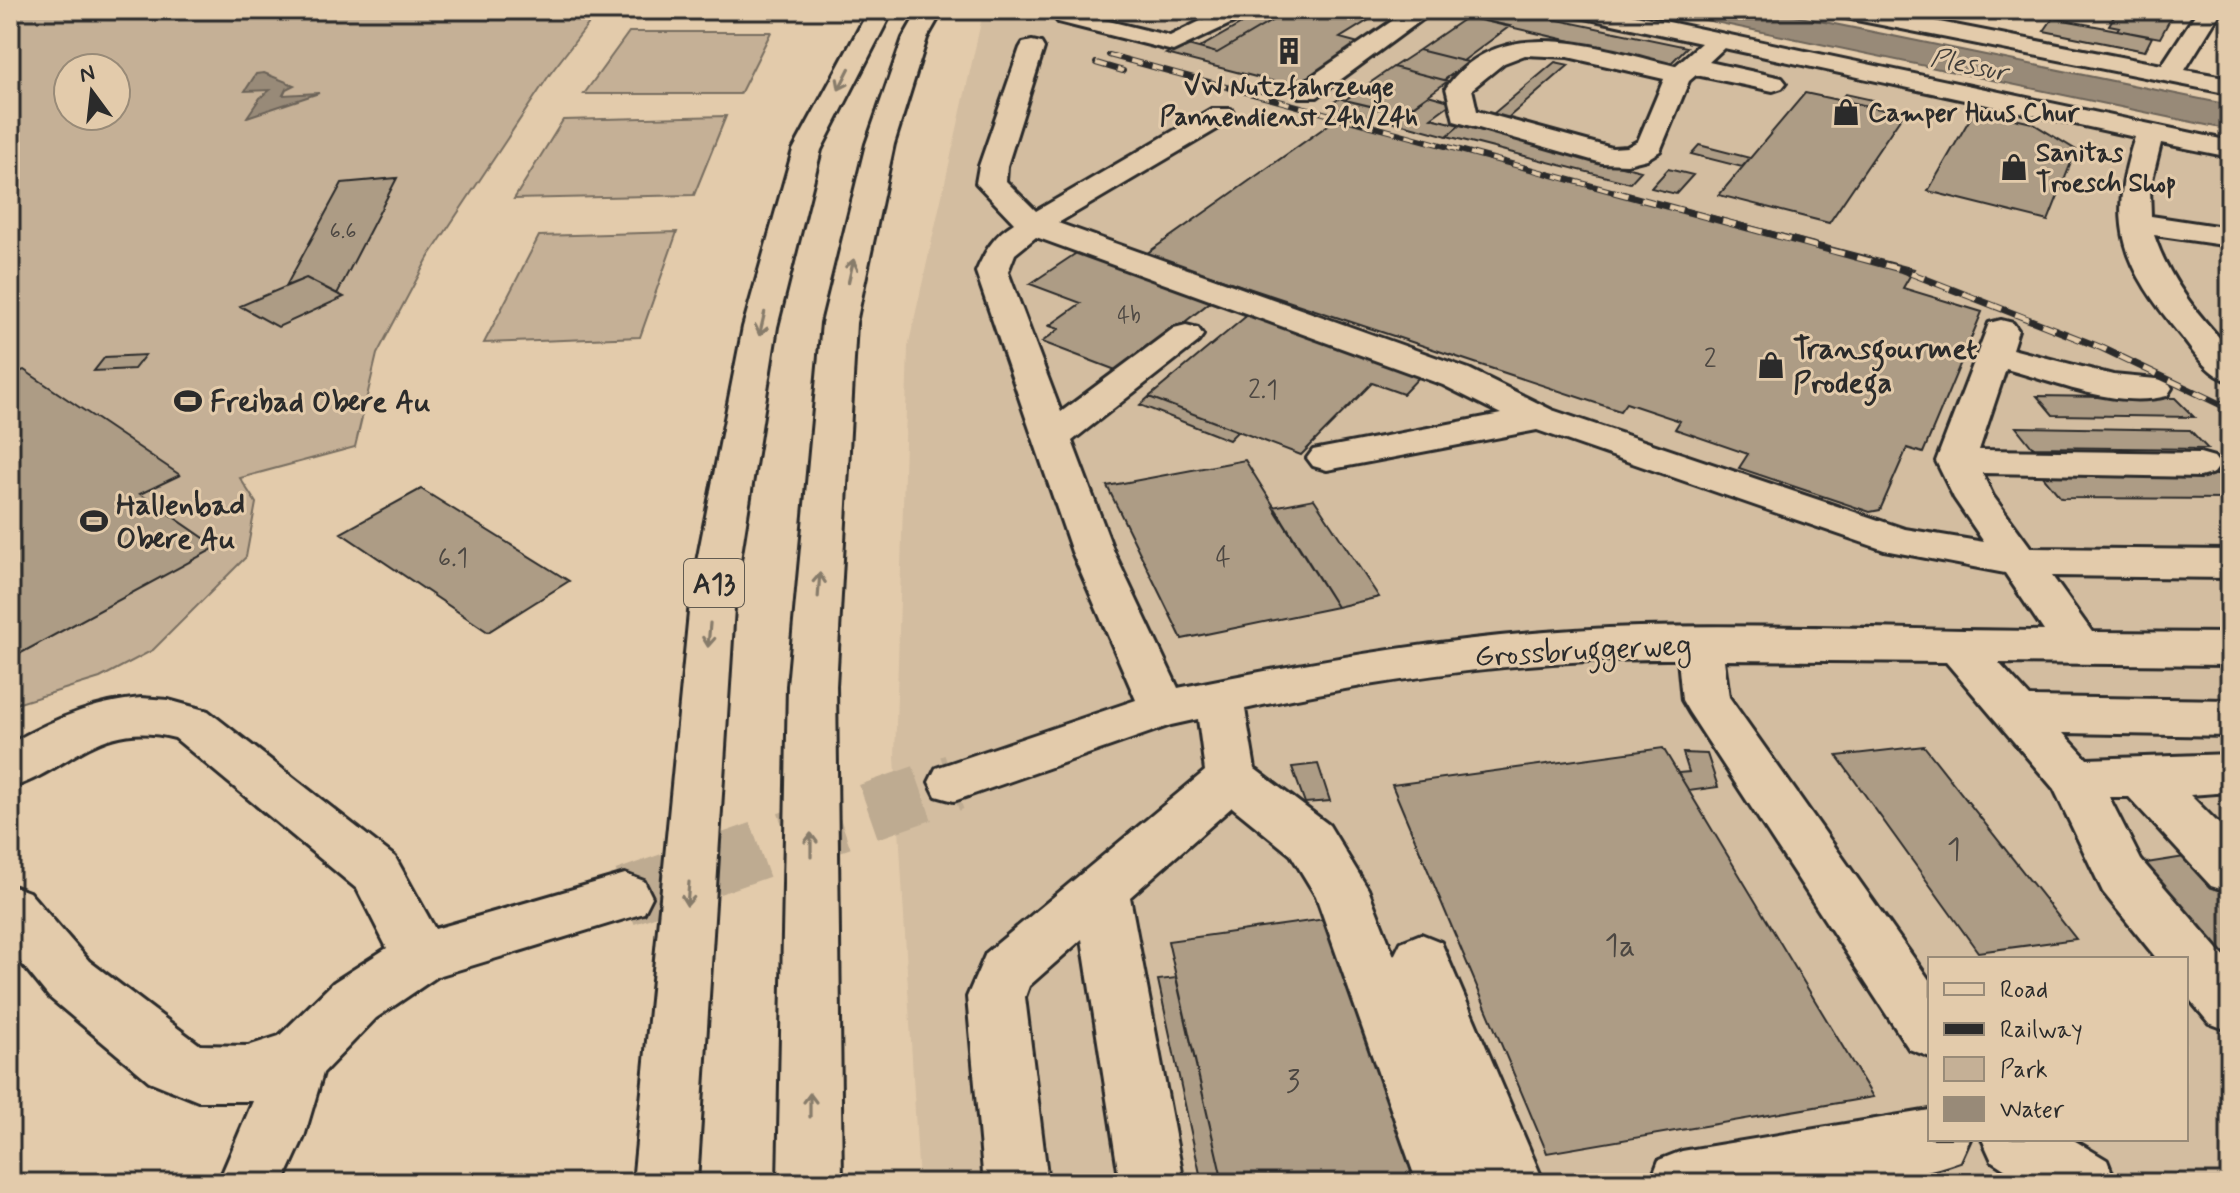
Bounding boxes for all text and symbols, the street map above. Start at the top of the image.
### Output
building icon: VW Nutzfahrzeuge Pannendienst 24h/24h [1274,36,1304,66]
water label: Plessur [1927,41,2013,91]
north arrow [52,52,132,132]
text: N [77,59,98,90]
one-way arrow [835,66,851,90]
place label: VW Nutzfahrzeuge Pannendienst 24h/24h [1160,71,1418,135]
shop icon: Camper Huus Chur [1831,97,1861,127]
place label: Camper Huus Chur [1868,97,2080,131]
place label: Sanitas Troesch Shop [2036,137,2176,201]
shop icon: Sanitas Troesch Shop [1999,152,2029,182]
house number: 6.6 [329,218,357,246]
one-way arrow [844,259,859,285]
house number: 4b [1117,302,1141,330]
one-way arrow [754,311,769,336]
place label: Transgourmet Prodega [1793,330,1978,407]
house number: 2 [1704,343,1717,377]
shop icon: Transgourmet Prodega [1756,350,1786,380]
house number: 2.1 [1248,374,1278,408]
place label: Freibad Obere Au [210,383,431,422]
sports icon: Freibad Obere Au [173,386,203,416]
place label: Hallenbad Obere Au [116,486,245,559]
sports icon: Hallenbad Obere Au [79,506,109,536]
house number: 6.1 [438,542,468,576]
house number: 4 [1215,542,1231,576]
road number: A13 [684,559,744,607]
one-way arrow [812,572,827,599]
one-way arrow [701,621,716,648]
street label: Grossbruggerweg [1474,626,1693,680]
house number: 1 [1947,829,1961,871]
one-way arrow [803,832,819,859]
one-way arrow [681,881,696,907]
house number: 1a [1605,925,1635,967]
legend [1928,957,2188,1141]
text: Road [2000,975,2048,1006]
text: Railway [2000,1015,2083,1046]
text: Park [2000,1055,2048,1086]
house number: 3 [1286,1061,1300,1103]
one-way arrow [802,1092,818,1119]
text: Water [2000,1095,2065,1126]

